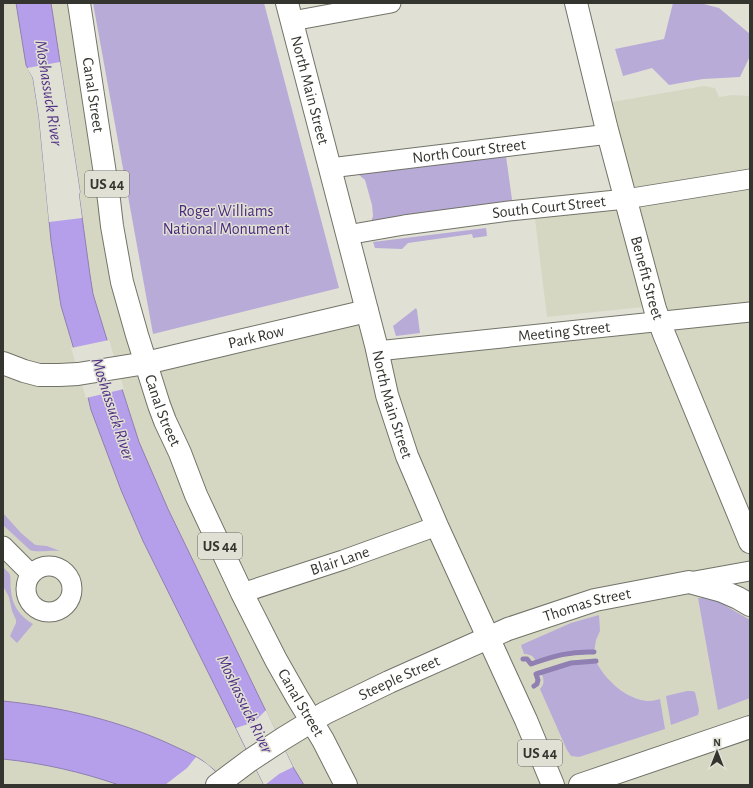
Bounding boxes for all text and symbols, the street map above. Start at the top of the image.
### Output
street label: North Main Street [288,34,332,146]
water label: Moshassuck River [32,39,66,147]
street label: Canal Street [79,56,107,133]
street label: North Court Street [411,136,527,166]
road number: US 44 [85,171,129,197]
street label: South Court Street [491,193,606,221]
park label: Roger Williams National Monument [163,203,289,237]
street label: Benefit Street [628,235,666,322]
street label: Meeting Street [517,319,611,344]
street label: Park Row [226,323,286,351]
street label: North Main Street [369,349,415,461]
water label: Moshassuck River [88,356,138,463]
street label: Canal Street [142,372,184,449]
road number: US 44 [198,533,242,559]
street label: Blair Lane [308,543,371,578]
street label: Thomas Street [541,585,632,625]
water label: Moshassuck River [214,652,276,756]
street label: Steeple Street [356,653,442,703]
street label: Canal Street [275,666,327,739]
north arrow [697,732,737,772]
text: N [713,737,721,748]
road number: US 44 [518,740,562,766]

